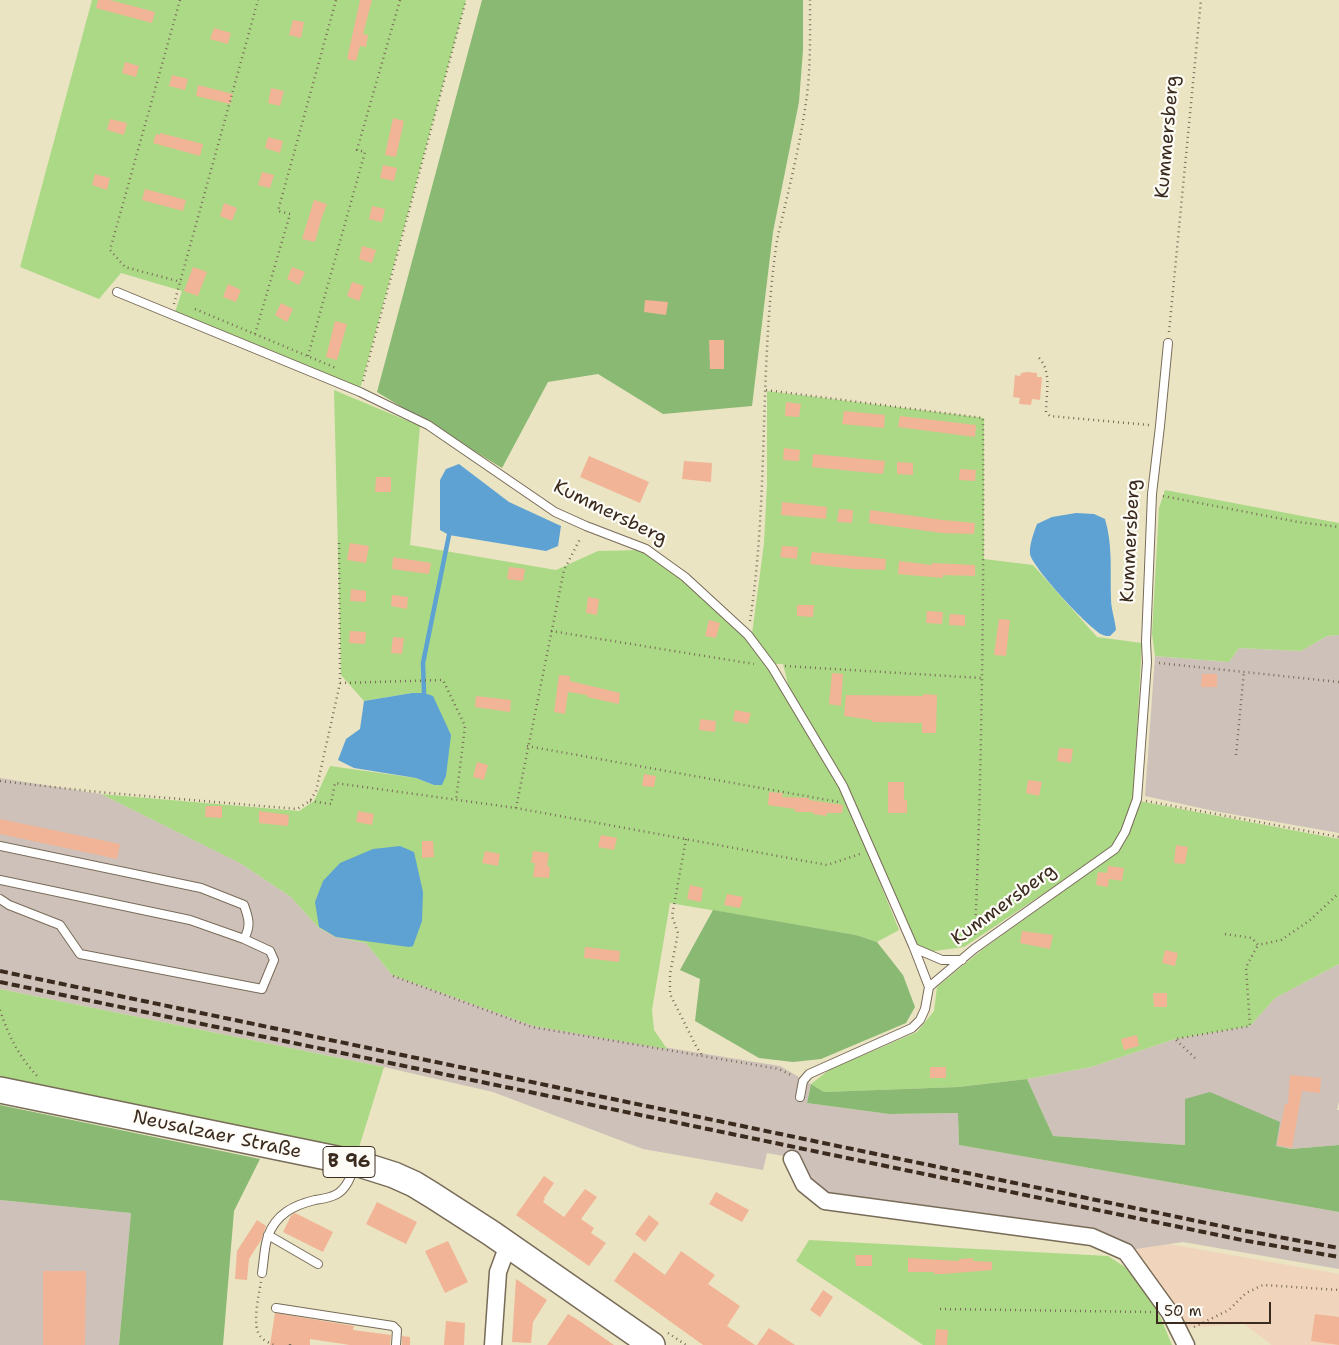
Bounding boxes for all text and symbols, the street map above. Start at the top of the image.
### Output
street label: Kummersberg [1151,74,1185,200]
street label: Kummersberg [549,476,671,550]
street label: Kummersberg [1116,479,1146,603]
street label: Kummersberg [947,859,1061,951]
street label: Neusalzaer Straße [131,1106,303,1164]
road number: B 96 [323,1146,375,1178]
scale bar [1159,1292,1274,1324]
text: 50 m [1164,1301,1202,1321]

